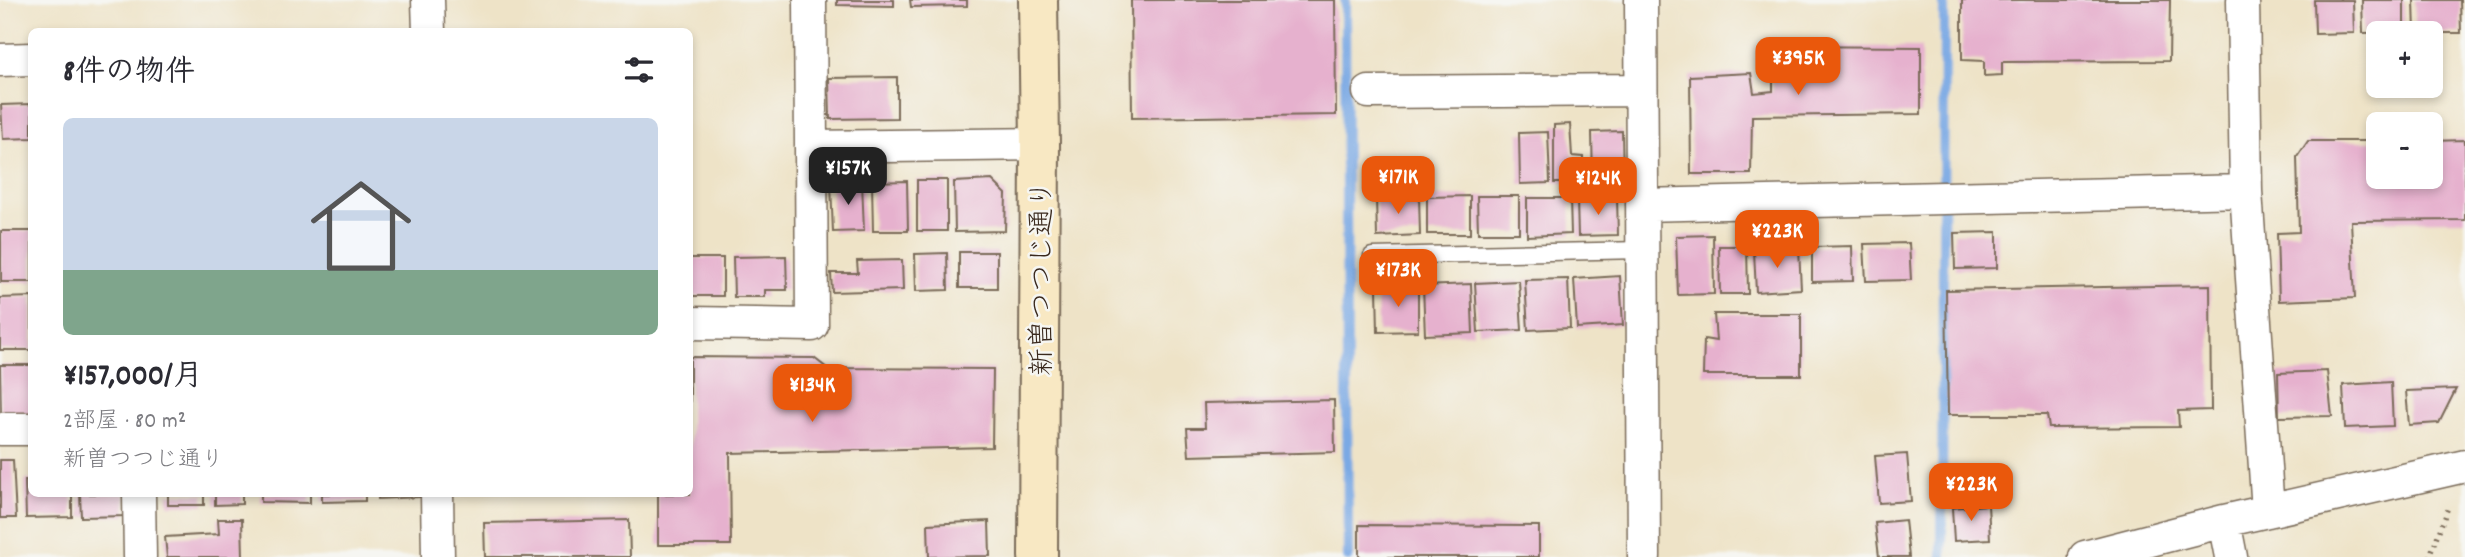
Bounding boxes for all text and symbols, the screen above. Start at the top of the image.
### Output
map controls [2366,21,2443,189]
button: + [2366,21,2443,98]
pin: ¥395K [1749,38,1847,97]
text: ¥395K [1771,43,1825,76]
icon: filters [620,51,658,89]
text: 8件の物件 [63,53,195,96]
button: − [2366,112,2443,189]
pin: ¥157K [799,148,897,207]
text: ¥157K [825,153,871,186]
pin: ¥171K [1349,156,1447,216]
pin: ¥124K [1549,158,1647,217]
text: ¥171K [1378,162,1418,195]
icon: home [298,163,424,289]
text: ¥124K [1575,163,1621,196]
street label: 新曽つつじ通り [1025,180,1065,376]
pin: ¥223K [1728,210,1826,270]
text: ¥223K [1751,216,1803,249]
pin: ¥173K [1349,250,1447,309]
text: ¥173K [1375,255,1421,288]
text: ¥157,000/月 [63,357,203,400]
pin: ¥134K [763,364,861,424]
text: ¥134K [789,370,835,403]
text: 2部屋 · 80 m² [63,406,186,439]
text: 新曽つつじ通り [63,445,224,478]
pin: ¥223K [1922,463,2020,523]
text: ¥223K [1945,469,1997,502]

